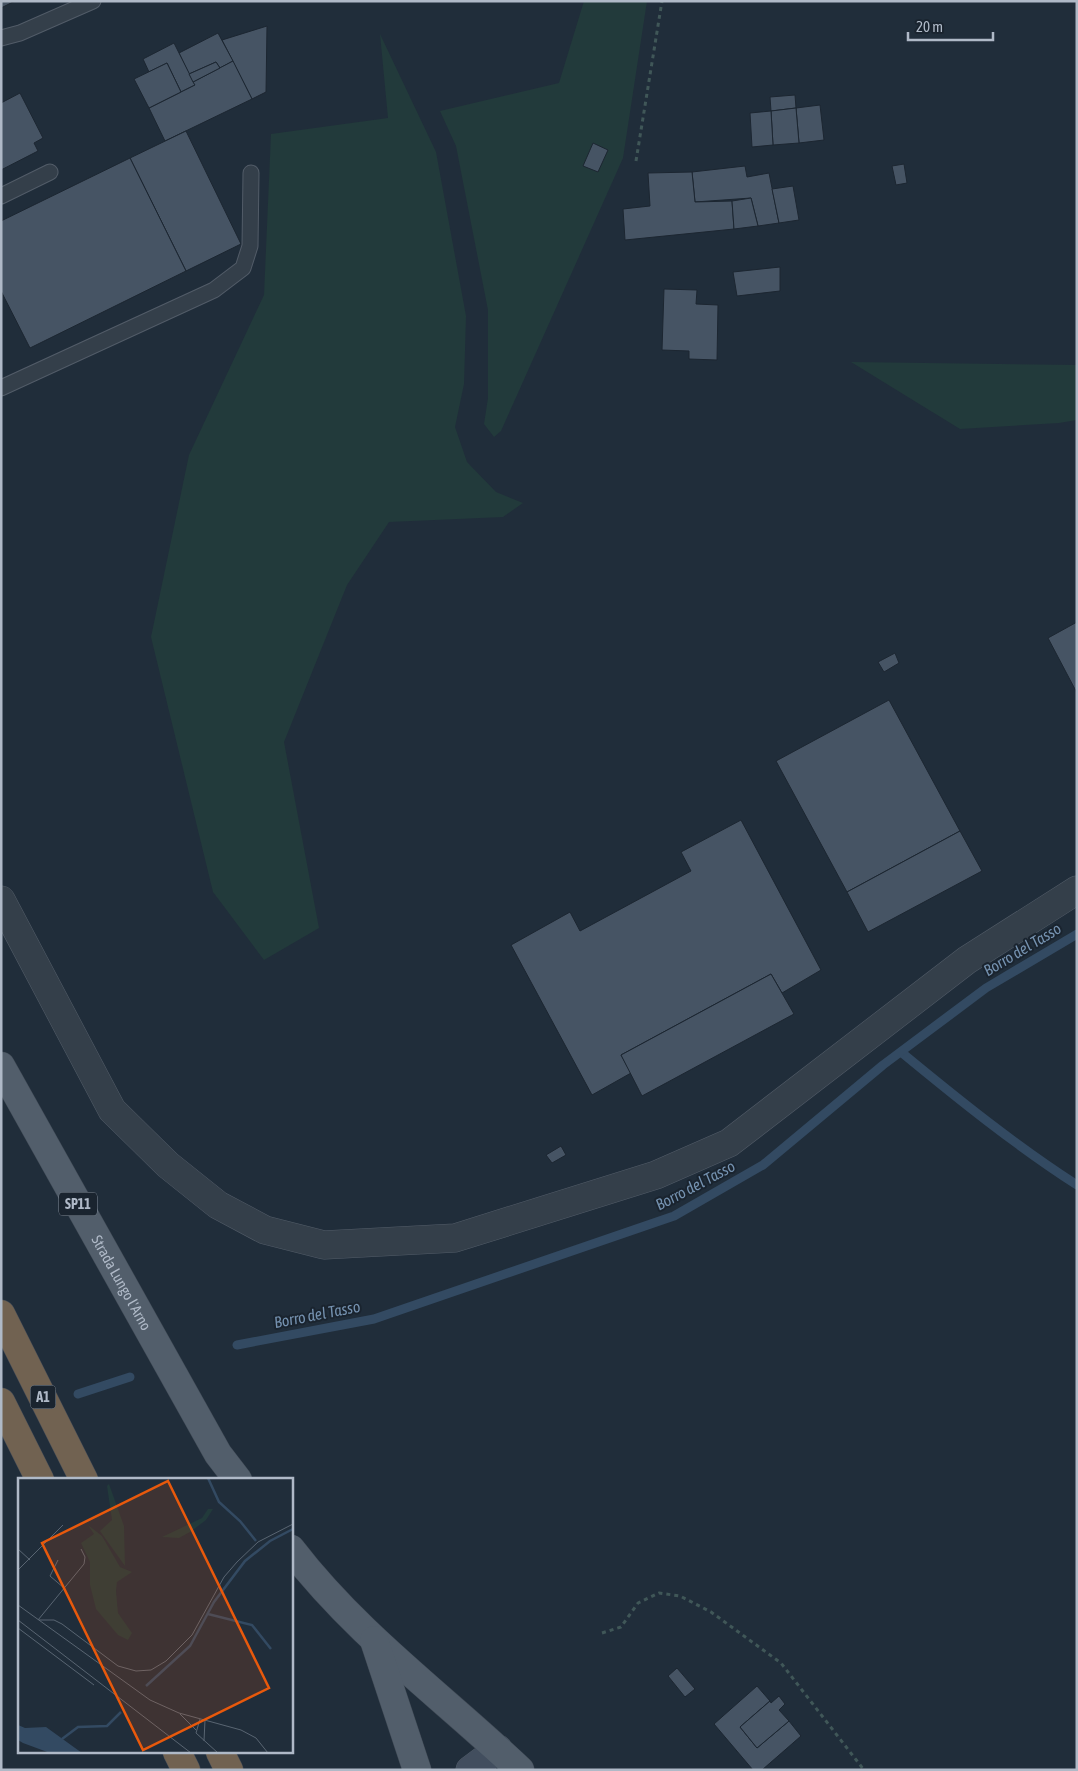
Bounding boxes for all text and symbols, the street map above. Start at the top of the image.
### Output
scale bar [908,10,993,42]
text: 20 m [916,18,943,35]
water label: Borro del Tasso [980,919,1064,979]
water label: Borro del Tasso [652,1157,738,1213]
road number: SP11 [59,1192,97,1216]
street label: Strada Lungo l'Arno [89,1232,155,1333]
water label: Borro del Tasso [272,1297,362,1331]
road number: A1 [30,1385,56,1408]
inset map [18,1478,292,1754]

